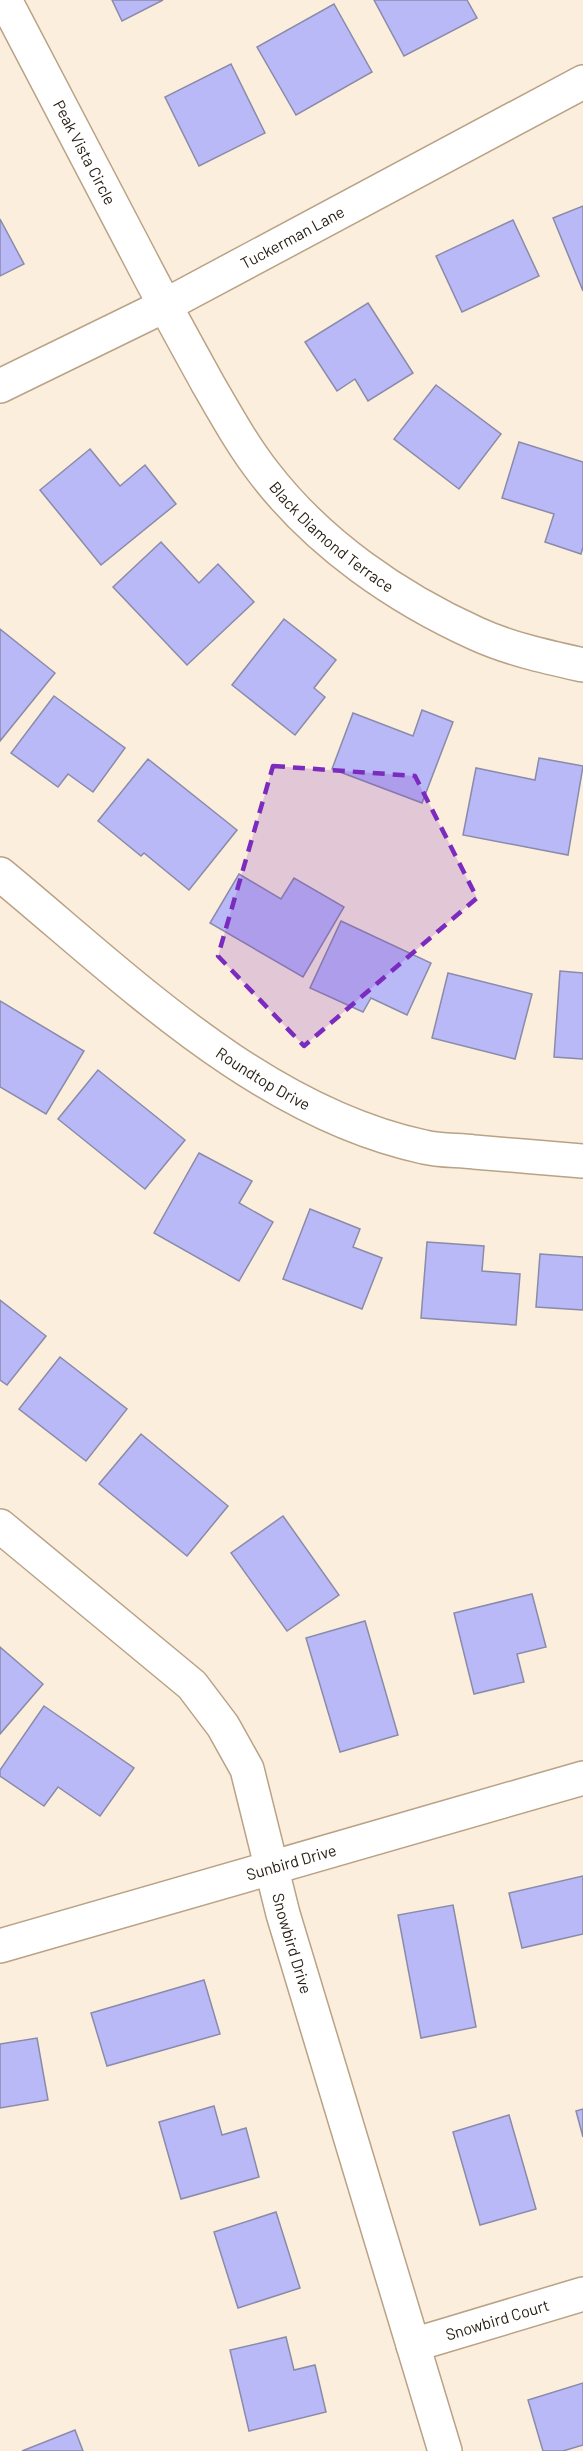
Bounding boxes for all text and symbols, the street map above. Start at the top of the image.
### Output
street label: Peak Vista Circle [50,97,120,208]
street label: Tuckerman Lane [237,201,347,272]
street label: Black Diamond Terrace [266,477,398,596]
street label: Roundtop Drive [213,1043,314,1114]
street label: Sunbird Drive [244,1840,338,1884]
street label: Snowbird Drive [269,1891,316,1996]
street label: Snowbird Court [443,2295,551,2344]

